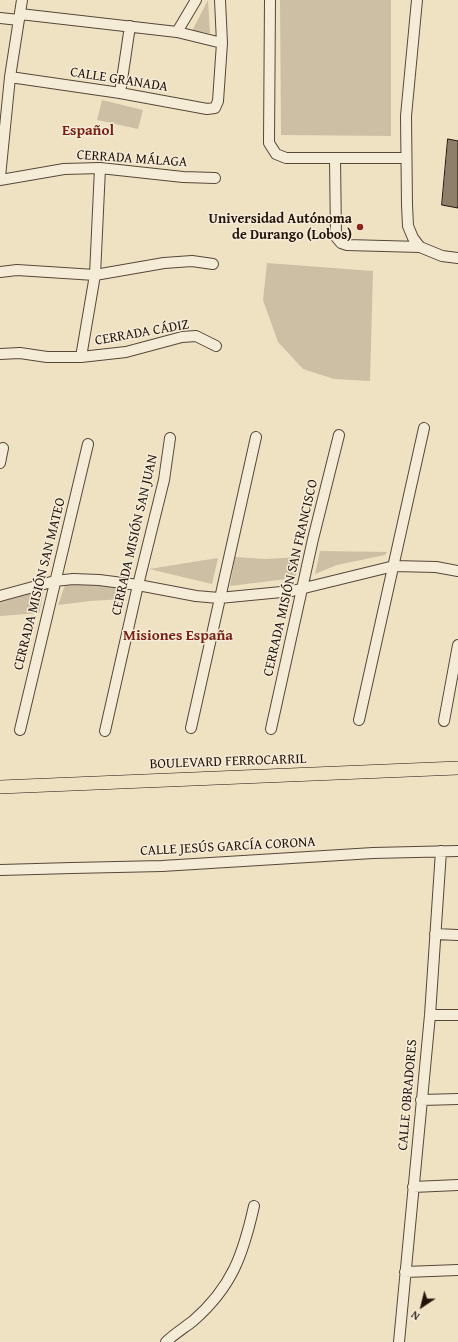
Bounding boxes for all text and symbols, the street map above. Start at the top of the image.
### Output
street label: CALLE GRANADA [69,64,169,96]
district label: Español [62,122,114,140]
street label: CERRADA MÁLAGA [76,147,188,171]
place label: Universidad Autónoma de Durango (Lobos) [208,211,352,244]
marker: Universidad Autónoma de Durango (Lobos) [355,222,365,232]
street label: CERRADA CÁDIZ [94,316,190,350]
street label: CERRADA MISIÓN SAN JUAN [108,453,162,617]
street label: CERRADA MISIÓN SAN FRANCISCO [260,478,322,678]
street label: CERRADA MISIÓN SAN MATEO [10,496,70,672]
district label: Misiones España [123,627,233,645]
street label: BOULEVARD FERROCARRIL [149,751,307,773]
street label: CALLE JESÚS GARCÍA CORONA [140,834,316,860]
street label: CALLE OBRADORES [395,1039,421,1151]
north arrow [402,1286,442,1326]
text: N [408,1307,423,1324]

